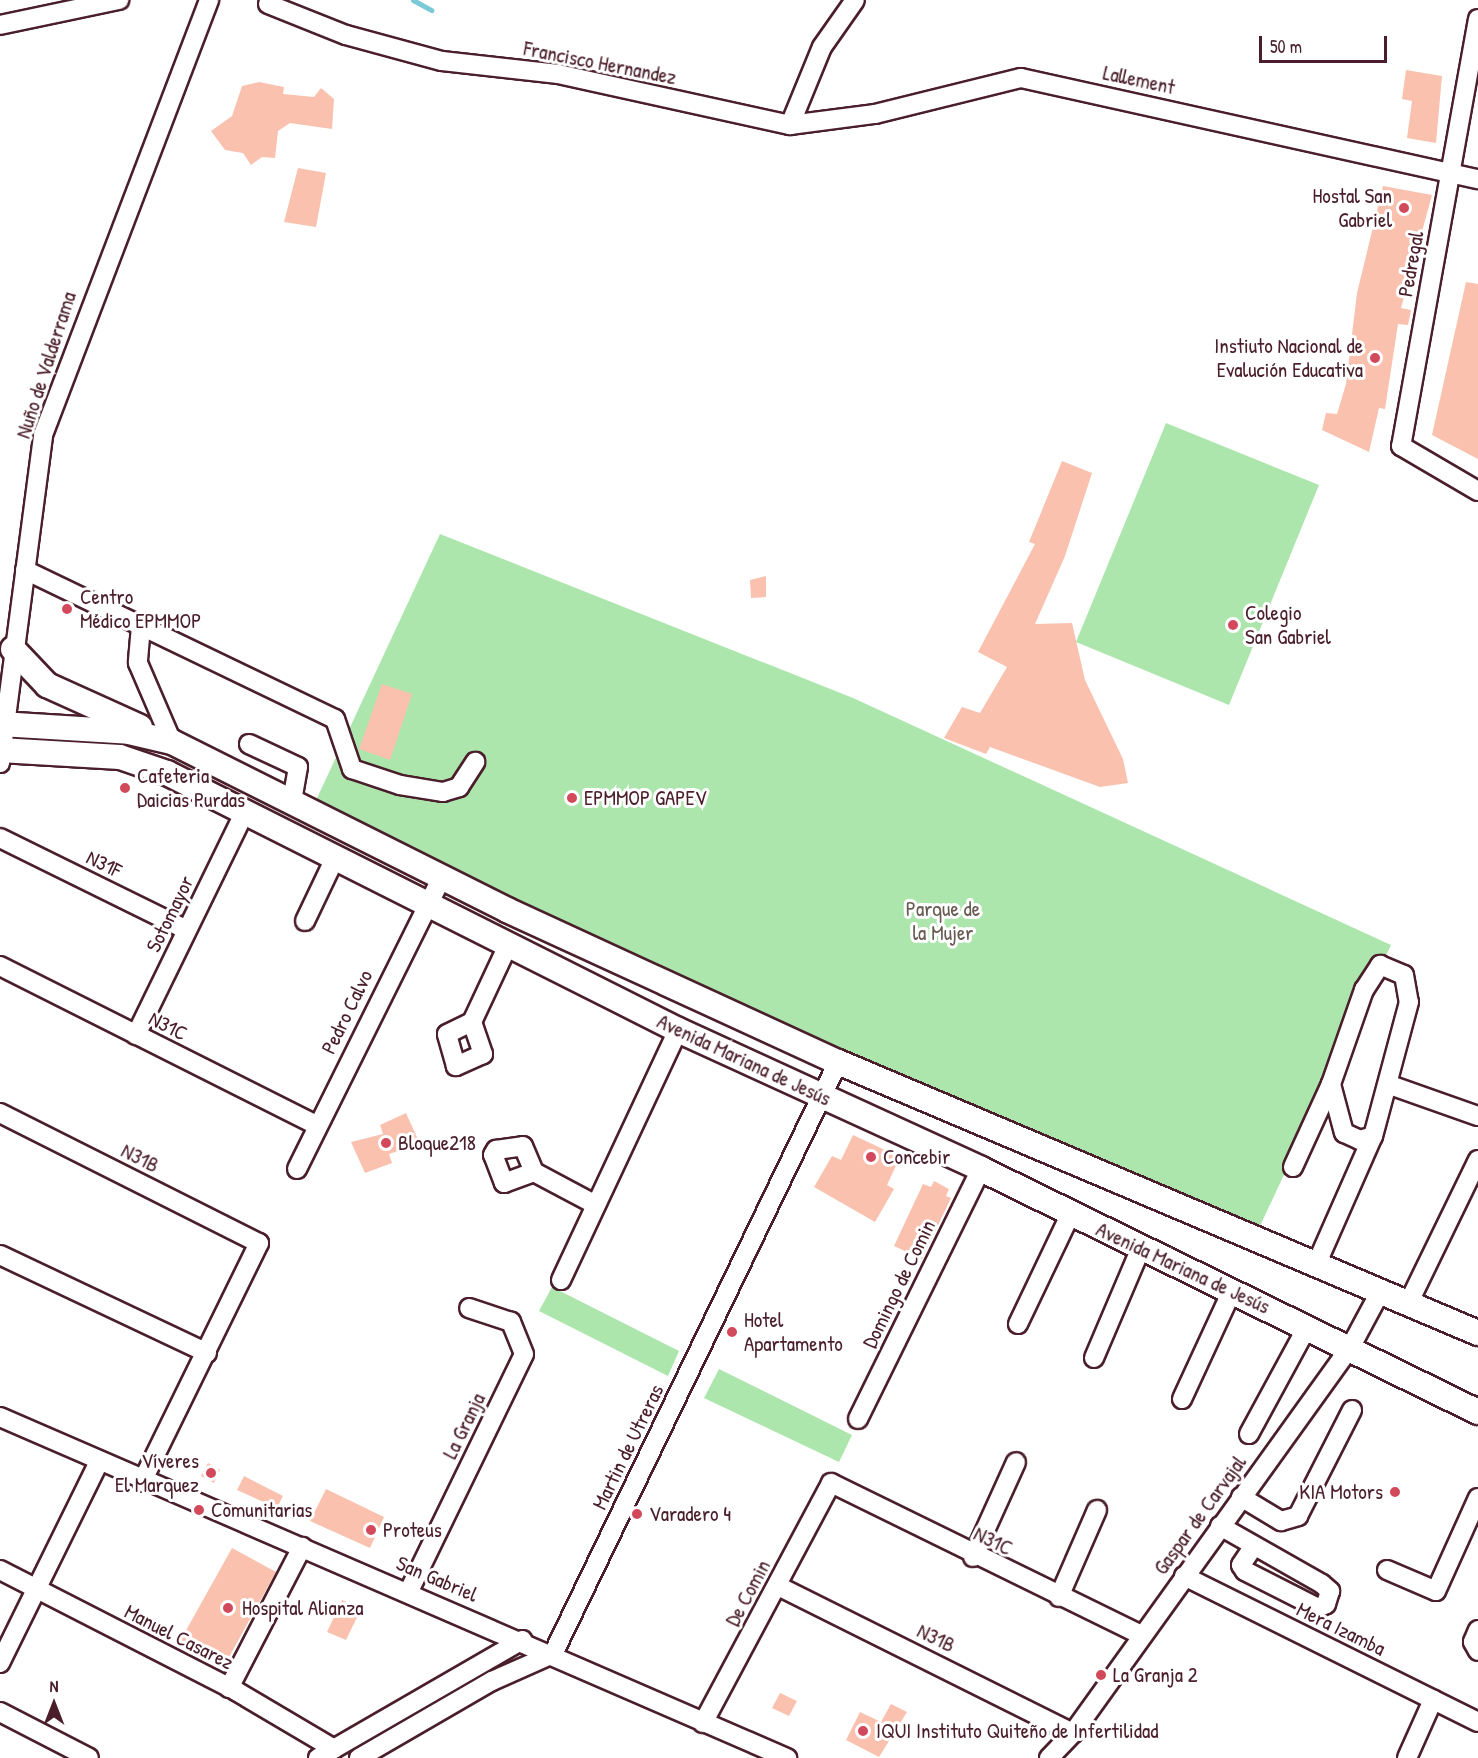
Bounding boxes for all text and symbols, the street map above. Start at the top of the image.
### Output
scale bar [1262,24,1390,62]
text: 50 m [1270,34,1302,59]
street label: Francisco Hernandez [521,36,679,90]
street label: Lallement [1101,60,1177,100]
place label: Hostal San Gabriel [1312,183,1392,233]
marker: Hostal San Gabriel [1397,201,1411,215]
street label: Pedregal [1393,229,1429,299]
street label: Nuño de Valderrama [10,288,82,442]
place label: Instiuto Nacional de Evalución Educativa [1214,333,1363,383]
marker: Instiuto Nacional de Evalución Educativa [1368,351,1382,365]
place label: Centro Médico EPMMOP [80,584,201,634]
marker: Centro Médico EPMMOP [58,600,76,618]
place label: Colegio San Gabriel [1245,600,1331,650]
marker: Colegio San Gabriel [1226,618,1240,632]
place label: Cafeteria Daicias Purdas [137,763,245,813]
marker: Cafeteria Daicias Purdas [118,781,132,795]
place label: EPMMOP GAPEV [584,785,706,811]
marker: EPMMOP GAPEV [565,791,579,805]
street label: N31F [82,845,126,883]
street label: Sotomayor [141,872,199,956]
park label: Parque de la Mujer [906,896,980,946]
street label: Pedro Calvo [316,966,378,1058]
street label: N31C [145,1006,191,1046]
street label: Avenida Mariana de Jesús [653,1009,835,1111]
place label: Bloque218 [398,1130,476,1156]
marker: Bloque218 [379,1136,393,1150]
street label: N31B [117,1138,163,1178]
place label: Concebir [883,1144,950,1170]
marker: Concebir [864,1150,878,1164]
street label: Domingo de Comin [857,1216,941,1352]
street label: Avenida Mariana de Jesús [1092,1217,1274,1319]
place label: Hotel Apartamento [744,1307,843,1357]
marker: Hotel Apartamento [725,1325,739,1339]
street label: Martin de Utreras [587,1380,669,1514]
street label: La Granja [437,1389,491,1463]
place label: Víveres El Marquez [115,1448,199,1498]
street label: Gaspar de Carvajal [1148,1451,1252,1579]
marker: Víveres El Marquez [204,1466,218,1480]
place label: KIA Motors [1299,1479,1383,1505]
marker: KIA Motors [1388,1485,1402,1499]
place label: Comunitarias [211,1497,312,1523]
place label: Varadero 4 [649,1501,731,1527]
marker: Comunitarias [192,1503,206,1517]
marker: Varadero 4 [630,1507,644,1521]
place label: Proteus [383,1517,442,1543]
street label: N31C [970,1521,1016,1561]
marker: Proteus [364,1523,378,1537]
street label: San Gabriel [393,1551,481,1607]
street label: De Comin [720,1555,776,1631]
place label: Hospital Alianza [242,1595,363,1621]
street label: Mera Izamba [1293,1597,1389,1661]
street label: Manuel Casarez [120,1599,238,1675]
marker: Hospital Alianza [219,1599,237,1617]
street label: N31B [913,1618,959,1658]
place label: La Granja 2 [1113,1662,1198,1688]
marker: La Granja 2 [1094,1668,1108,1682]
north arrow [24,1674,84,1734]
text: N [50,1675,58,1697]
place label: IQUI Instituto Quiteño de Infertilidad [876,1718,1158,1744]
marker: IQUI Instituto Quiteño de Infertilidad [854,1722,872,1740]

